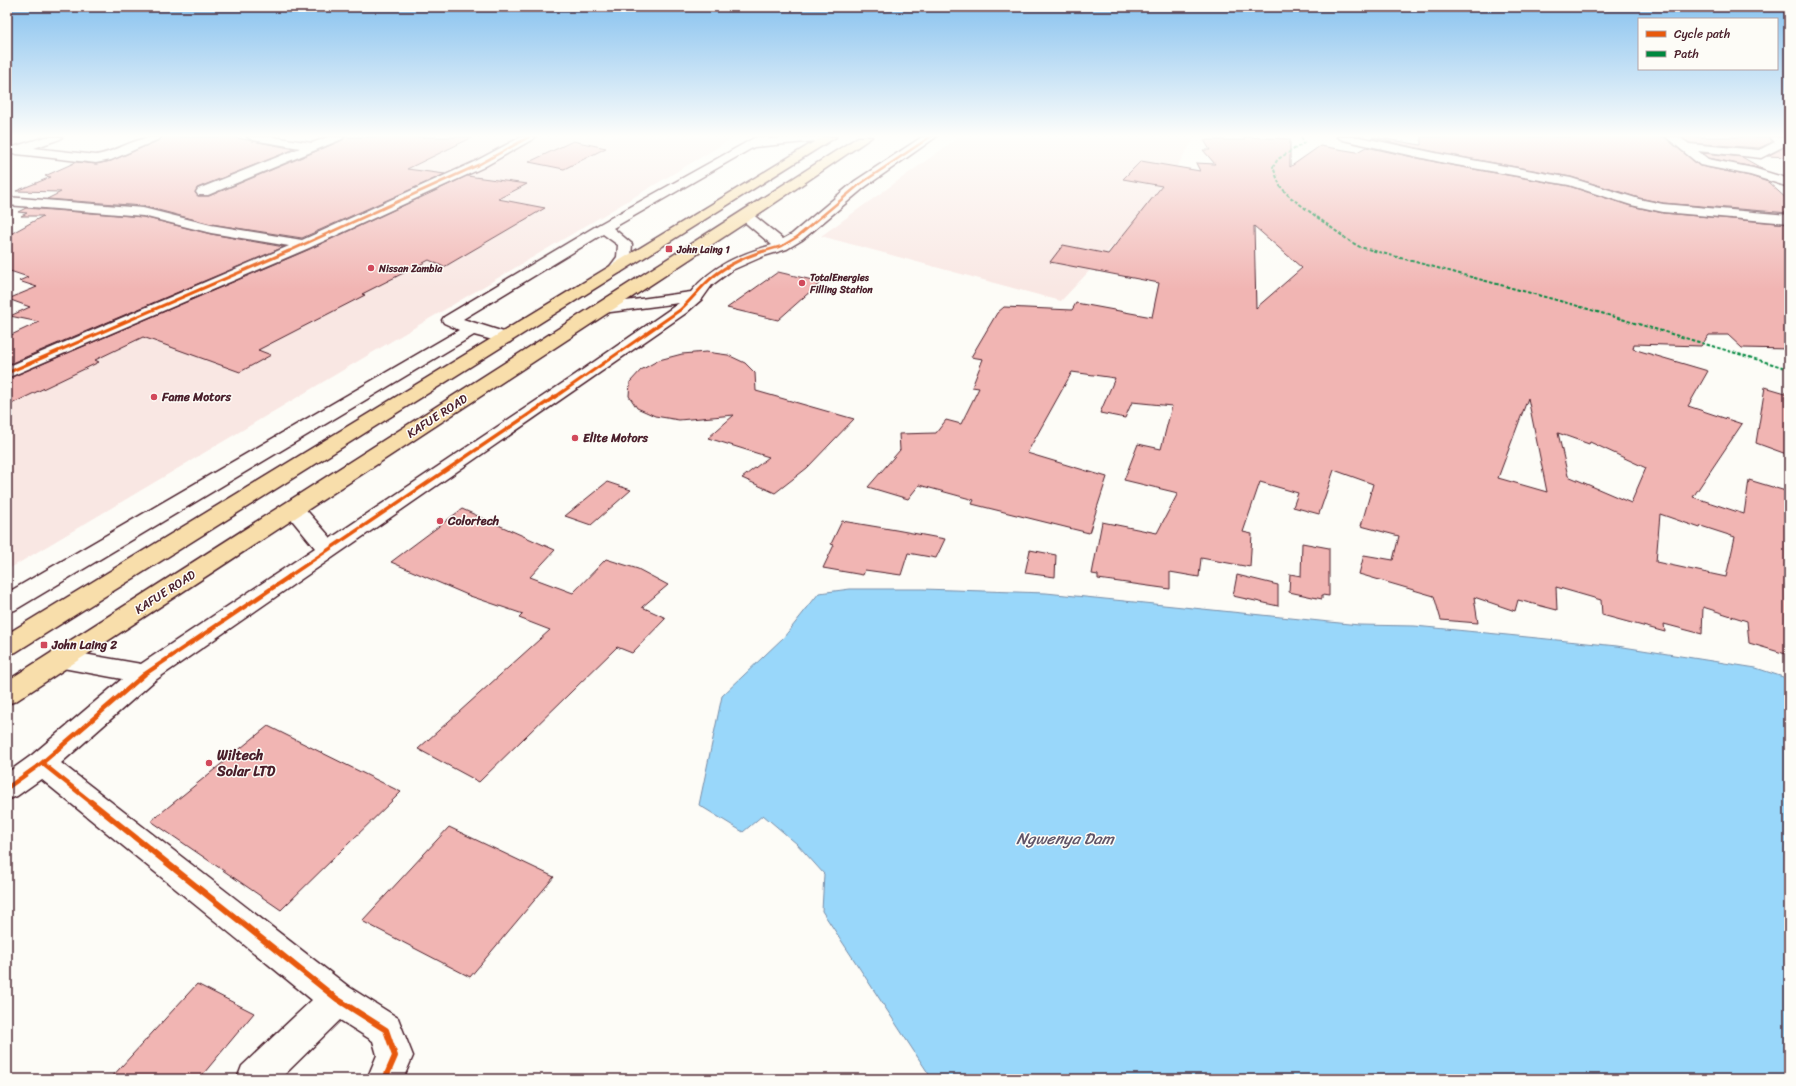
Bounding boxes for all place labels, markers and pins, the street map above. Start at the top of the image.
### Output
place label: John Laing 1 [676,241,730,259]
marker: John Laing 1 [664,244,674,254]
place label: Nissan Zambia [378,260,443,278]
marker: Nissan Zambia [366,263,376,273]
place label: TotalEnergies Filling Station [809,269,873,299]
marker: TotalEnergies Filling Station [797,278,807,288]
place label: Fame Motors [161,386,232,408]
marker: Fame Motors [149,392,159,402]
place label: Elite Motors [583,427,649,449]
marker: Elite Motors [570,433,580,443]
place label: Colortech [447,510,500,532]
marker: Colortech [435,516,445,526]
place label: John Laing 2 [51,634,117,656]
marker: John Laing 2 [39,640,49,650]
place label: Wiltech Solar LTD [216,743,276,784]
marker: Wiltech Solar LTD [204,758,214,768]

